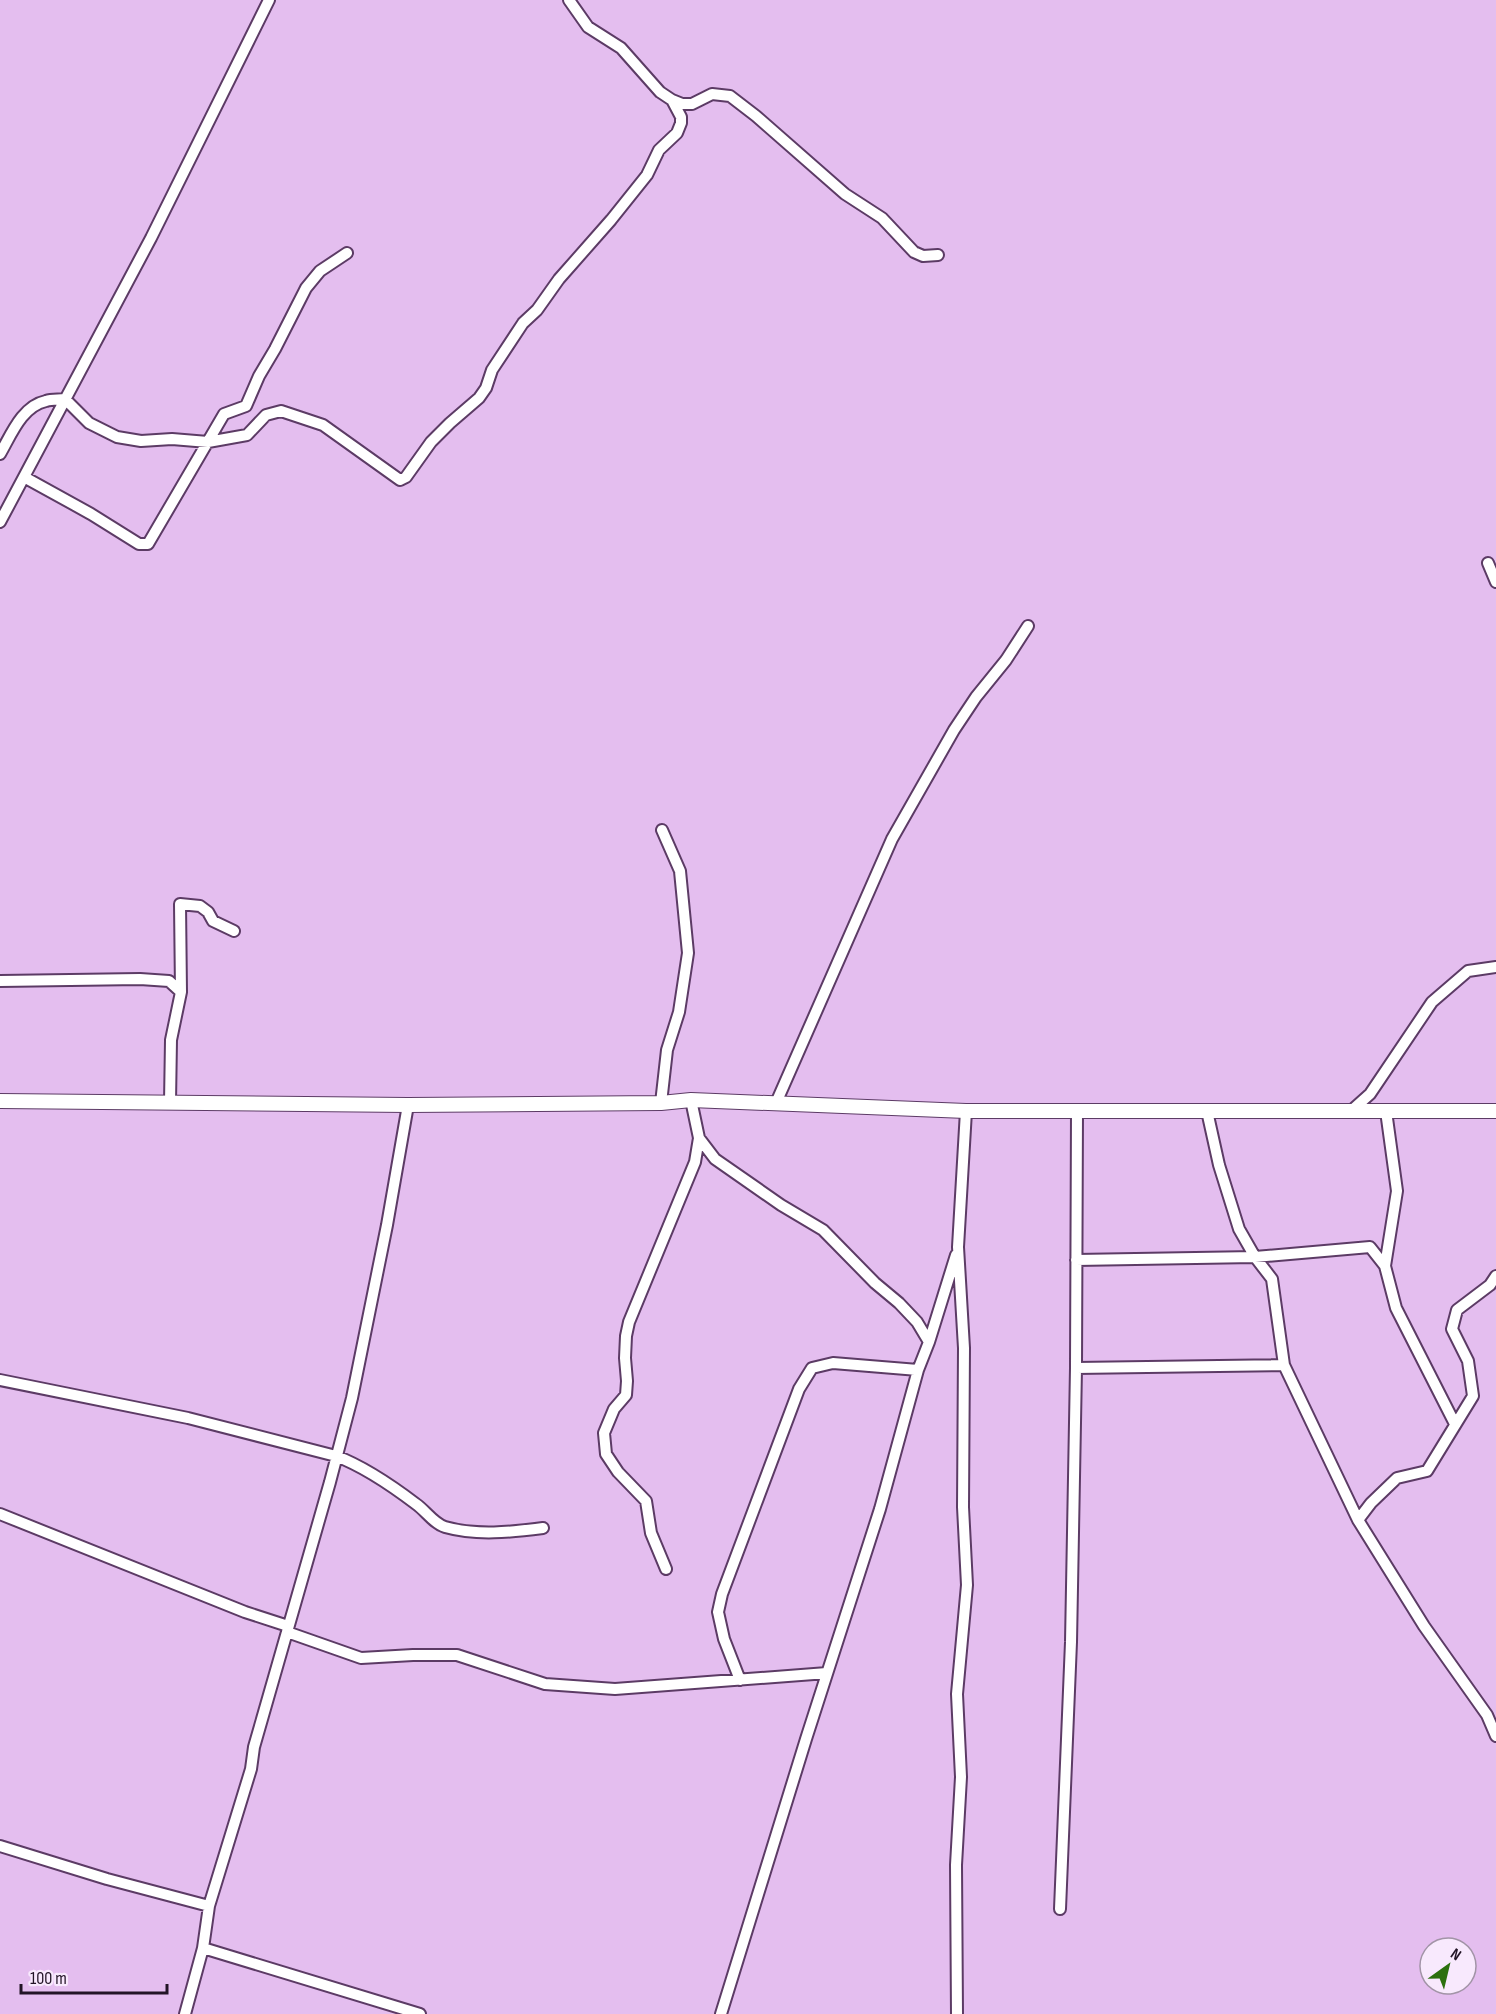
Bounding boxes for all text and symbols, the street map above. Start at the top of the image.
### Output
north arrow [1418,1936,1478,1996]
text: N [1447,1945,1464,1965]
scale bar [21,1957,166,1995]
text: 100 m [30,1968,67,1989]

